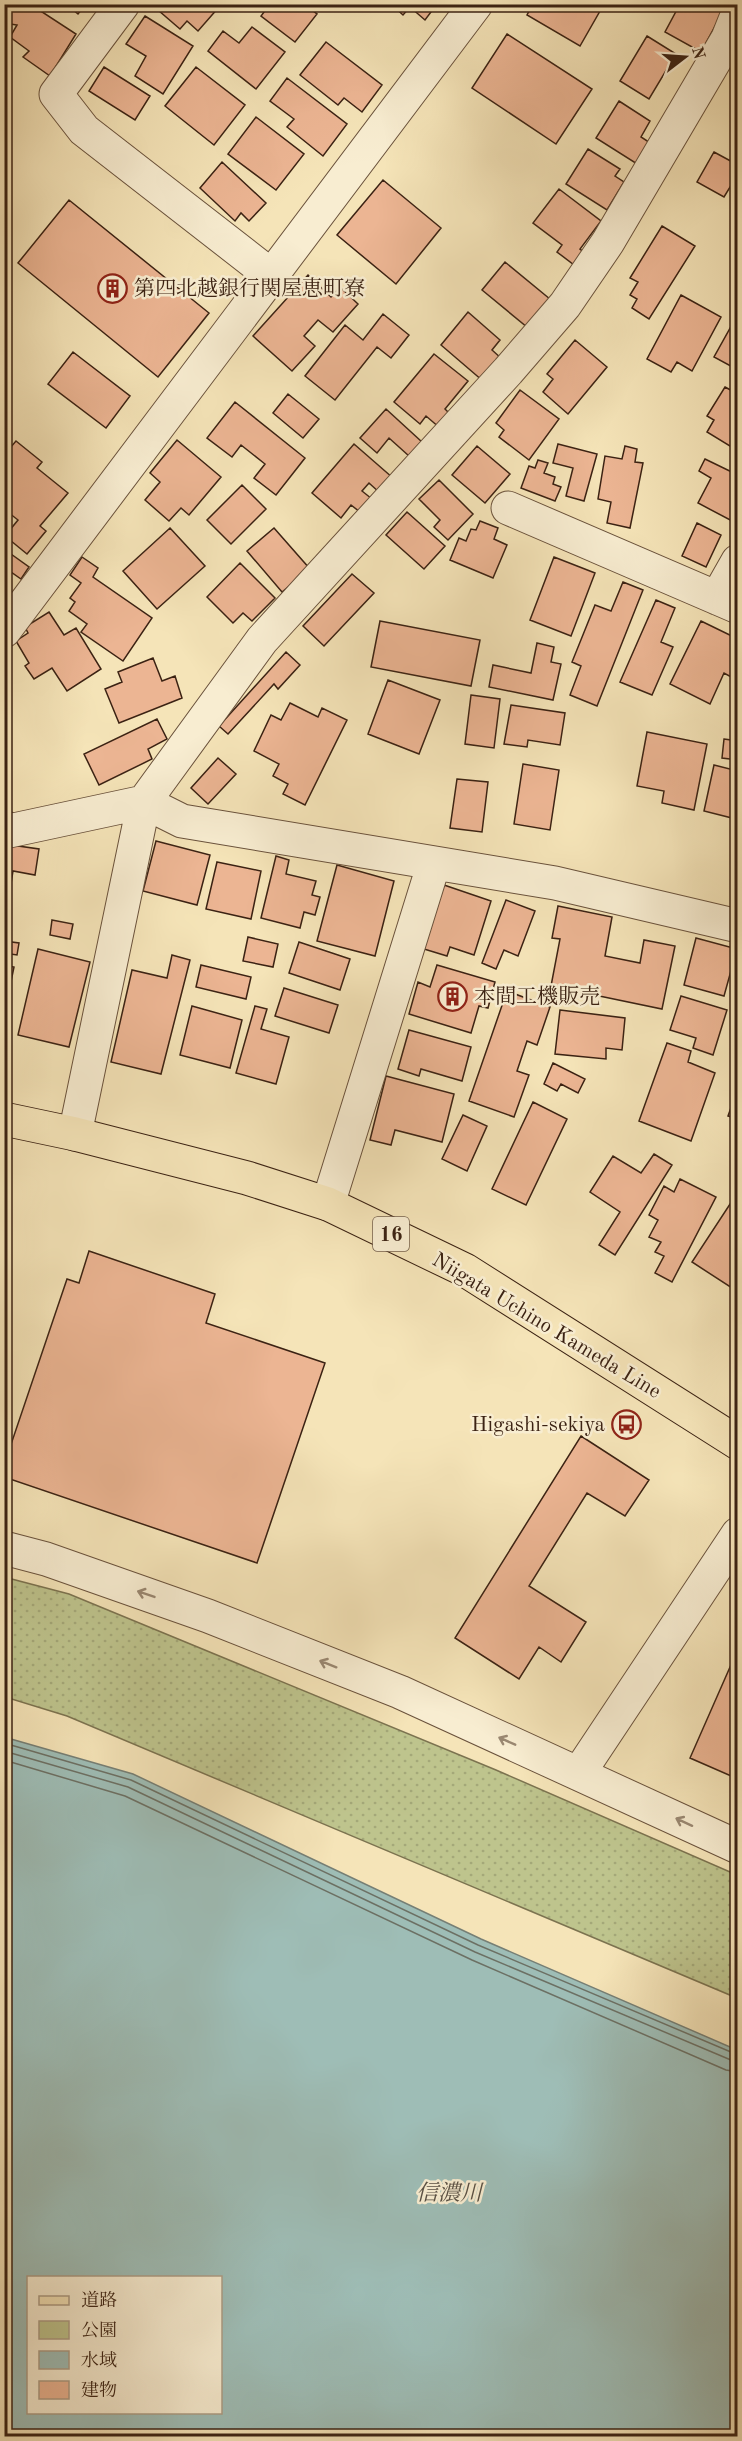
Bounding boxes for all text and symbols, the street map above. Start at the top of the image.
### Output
north arrow [655,27,715,87]
text: N [688,45,707,62]
building icon: 第四北越銀行関屋恵町寮 [97,272,129,304]
place label: 第四北越銀行関屋恵町寮 [134,277,365,300]
building icon: 本間工機販売 [437,980,469,1012]
place label: 本間工機販売 [474,985,600,1008]
road number: 16 [373,1217,409,1251]
street label: Niigata Uchino Kameda Line [428,1250,664,1403]
bus stop icon: Higashi-sekiya [610,1408,642,1440]
place label: Higashi-sekiya [471,1415,605,1436]
one-way arrow [137,1588,156,1599]
one-way arrow [319,1657,338,1668]
one-way arrow [499,1734,517,1746]
one-way arrow [676,1816,694,1827]
water label: 信濃川 [416,2181,484,2205]
legend [27,2276,222,2414]
text: 道路 [81,2290,117,2310]
text: 公園 [81,2321,117,2340]
text: 水域 [81,2350,117,2370]
text: 建物 [81,2380,117,2400]

